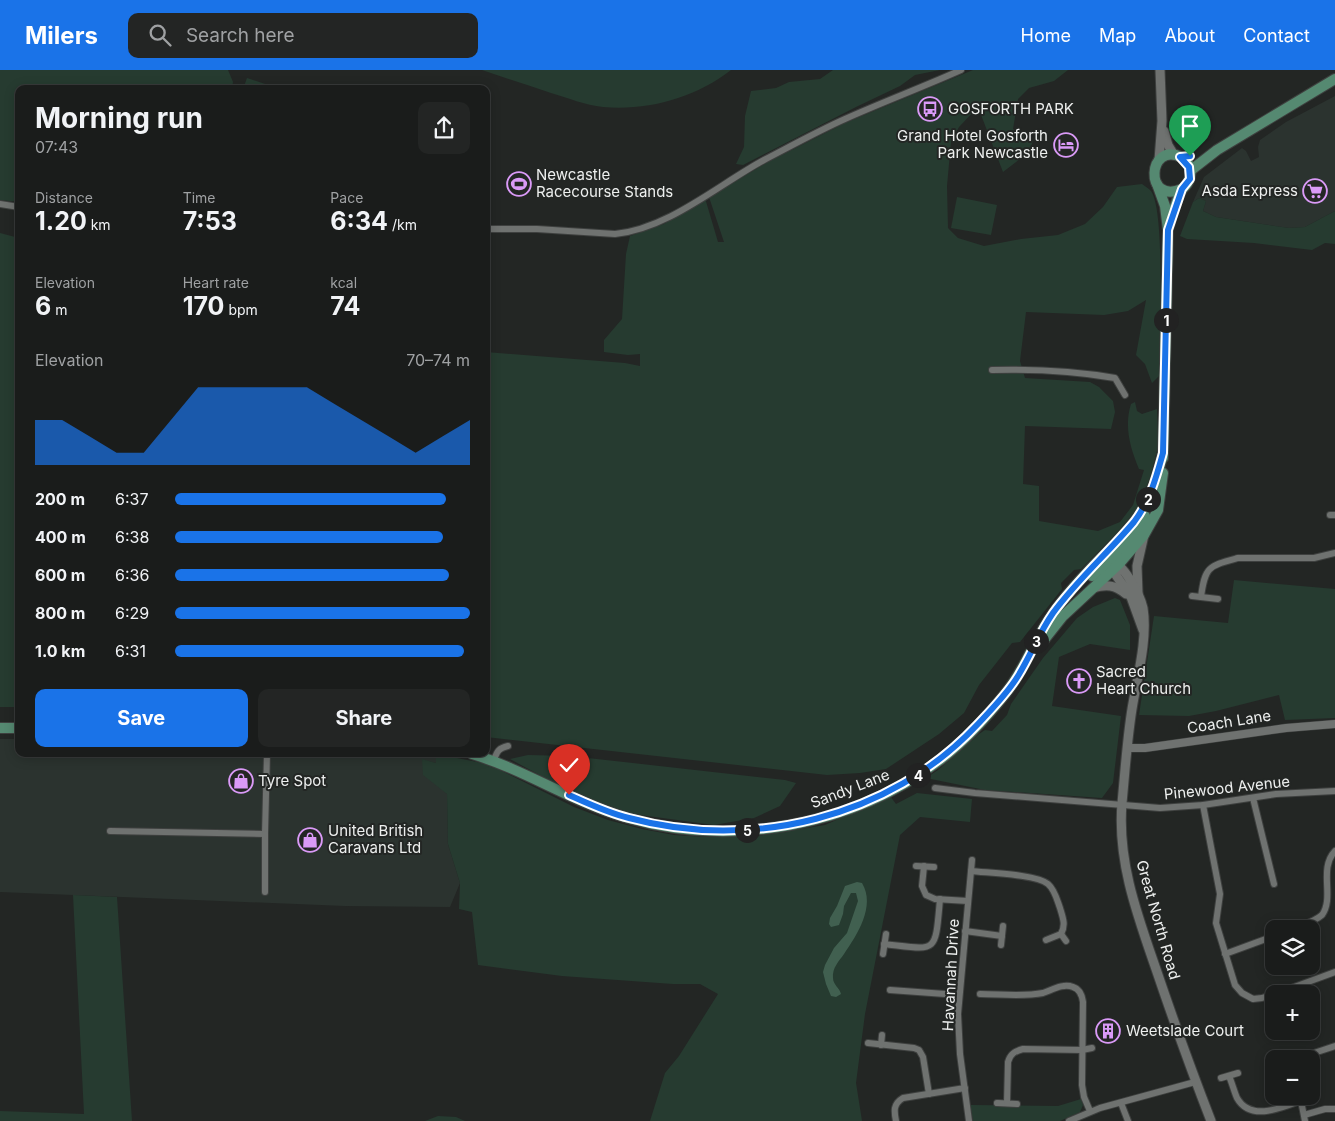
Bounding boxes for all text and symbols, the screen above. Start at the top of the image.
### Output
search box [128,13,478,58]
text: Milers [25,21,98,50]
icon: search [146,21,174,49]
text: Search here [186,24,295,47]
text: Home [1021,25,1071,46]
text: Map [1099,25,1136,46]
text: About [1164,25,1215,46]
text: Contact [1243,25,1310,46]
bus stop icon: GOSFORTH PARK [917,96,943,122]
place label: GOSFORTH PARK [948,99,1074,118]
text: Morning run [35,101,203,135]
button: share [418,102,470,154]
pin [1169,105,1211,156]
icon: arrive [1176,112,1204,140]
place label: Grand Hotel Gosforth Park Newcastle [897,126,1048,162]
hotel icon: Grand Hotel Gosforth Park Newcastle [1053,132,1079,158]
text: 07:43 [35,137,78,157]
place label: Newcastle Racecourse Stands [536,165,673,201]
sports icon: Newcastle Racecourse Stands [506,171,532,197]
supermarket icon: Asda Express [1302,178,1328,204]
place label: Asda Express [1202,181,1298,200]
text: Distance [35,189,93,206]
text: Time [183,189,216,206]
text: Pace [330,189,363,206]
text: 1.20 [35,206,87,236]
text: 7:53 [183,206,237,236]
text: 6:34 [330,206,388,236]
text: km [87,216,111,233]
text: /km [388,216,417,233]
text: Elevation [35,274,95,291]
text: Heart rate [183,274,249,291]
text: kcal [330,274,357,291]
text: 6 [35,291,51,321]
text: 170 [183,291,224,321]
text: 74 [330,291,360,321]
text: m [51,301,67,318]
text: bpm [224,301,258,318]
pin: 1 [1154,308,1178,332]
text: 1 [1163,312,1170,329]
text: Elevation [35,350,104,370]
text: 70–74 m [406,350,470,370]
pin: 2 [1136,486,1160,512]
text: 200 m [35,489,85,509]
text: 6:37 [115,489,148,509]
text: 2 [1144,491,1153,508]
text: 400 m [35,527,86,547]
text: 6:38 [115,527,149,547]
text: 600 m [35,565,85,585]
text: 6:36 [115,565,149,585]
text: 800 m [35,603,85,623]
text: 6:29 [115,603,149,623]
pin: 3 [1024,628,1048,654]
text: 3 [1032,633,1041,650]
text: 1.0 km [35,641,85,661]
text: 6:31 [115,641,146,661]
place label: Sacred Heart Church [1096,662,1191,698]
church icon: Sacred Heart Church [1066,668,1092,694]
button: Save [35,689,248,747]
button: Share [258,689,470,747]
street label: Coach Lane [1186,705,1272,738]
pin [548,744,590,795]
icon: check [555,751,583,779]
pin: 4 [906,762,930,788]
street label: Sandy Lane [808,765,892,812]
text: 4 [914,767,923,784]
shop icon: Tyre Spot [228,768,254,794]
place label: Tyre Spot [258,771,326,790]
street label: Pinewood Avenue [1163,771,1291,804]
pin: 5 [734,818,760,842]
place label: United British Caravans Ltd [328,821,423,857]
text: 5 [743,822,752,839]
shop icon: United British Caravans Ltd [297,827,323,853]
street label: Great North Road [1132,858,1185,982]
street label: Havannah Drive [938,918,963,1032]
map controls [1265,920,1320,1105]
button: layers [1265,920,1320,975]
button: + [1265,985,1320,1040]
building icon: Weetslade Court [1095,1018,1121,1044]
place label: Weetslade Court [1126,1021,1244,1040]
button: − [1265,1050,1320,1105]

